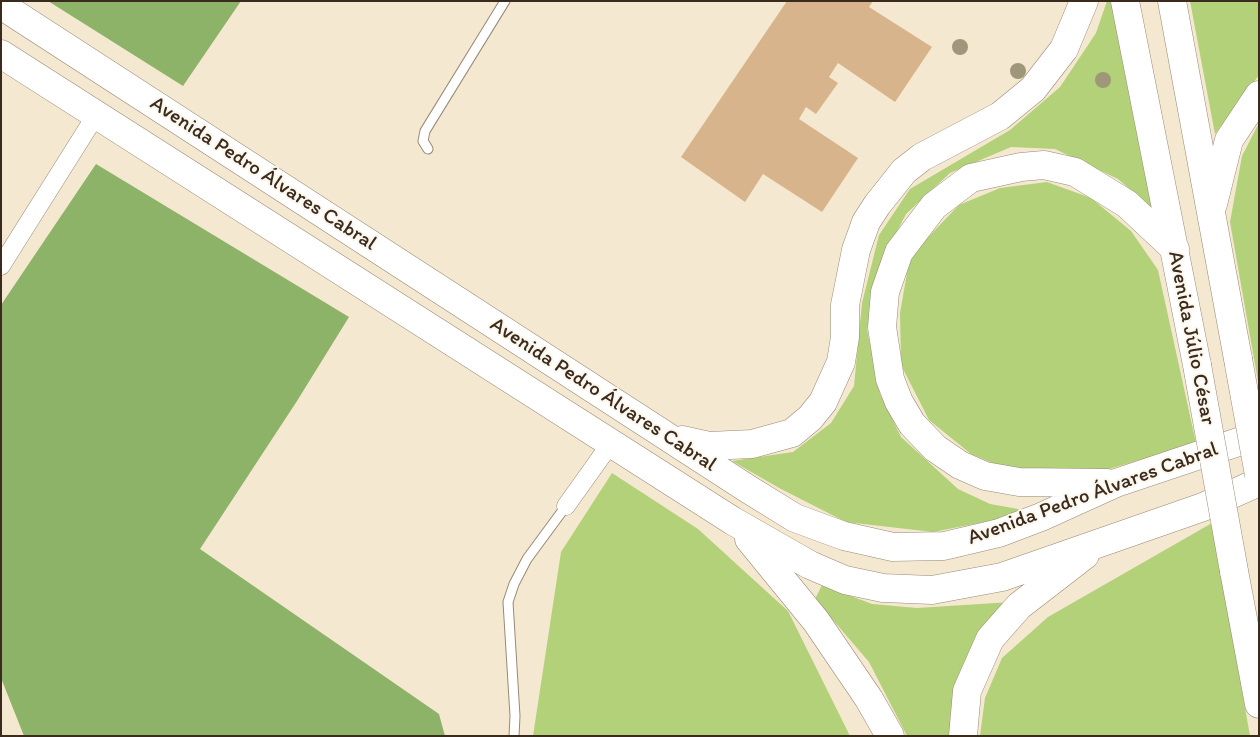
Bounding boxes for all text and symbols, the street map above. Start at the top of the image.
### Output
street label: Avenida Pedro Álvares Cabral [145,91,381,257]
street label: Avenida Júlio César [1162,249,1220,427]
street label: Avenida Pedro Álvares Cabral [485,312,721,478]
street label: Avenida Pedro Álvares Cabral [964,437,1222,551]

